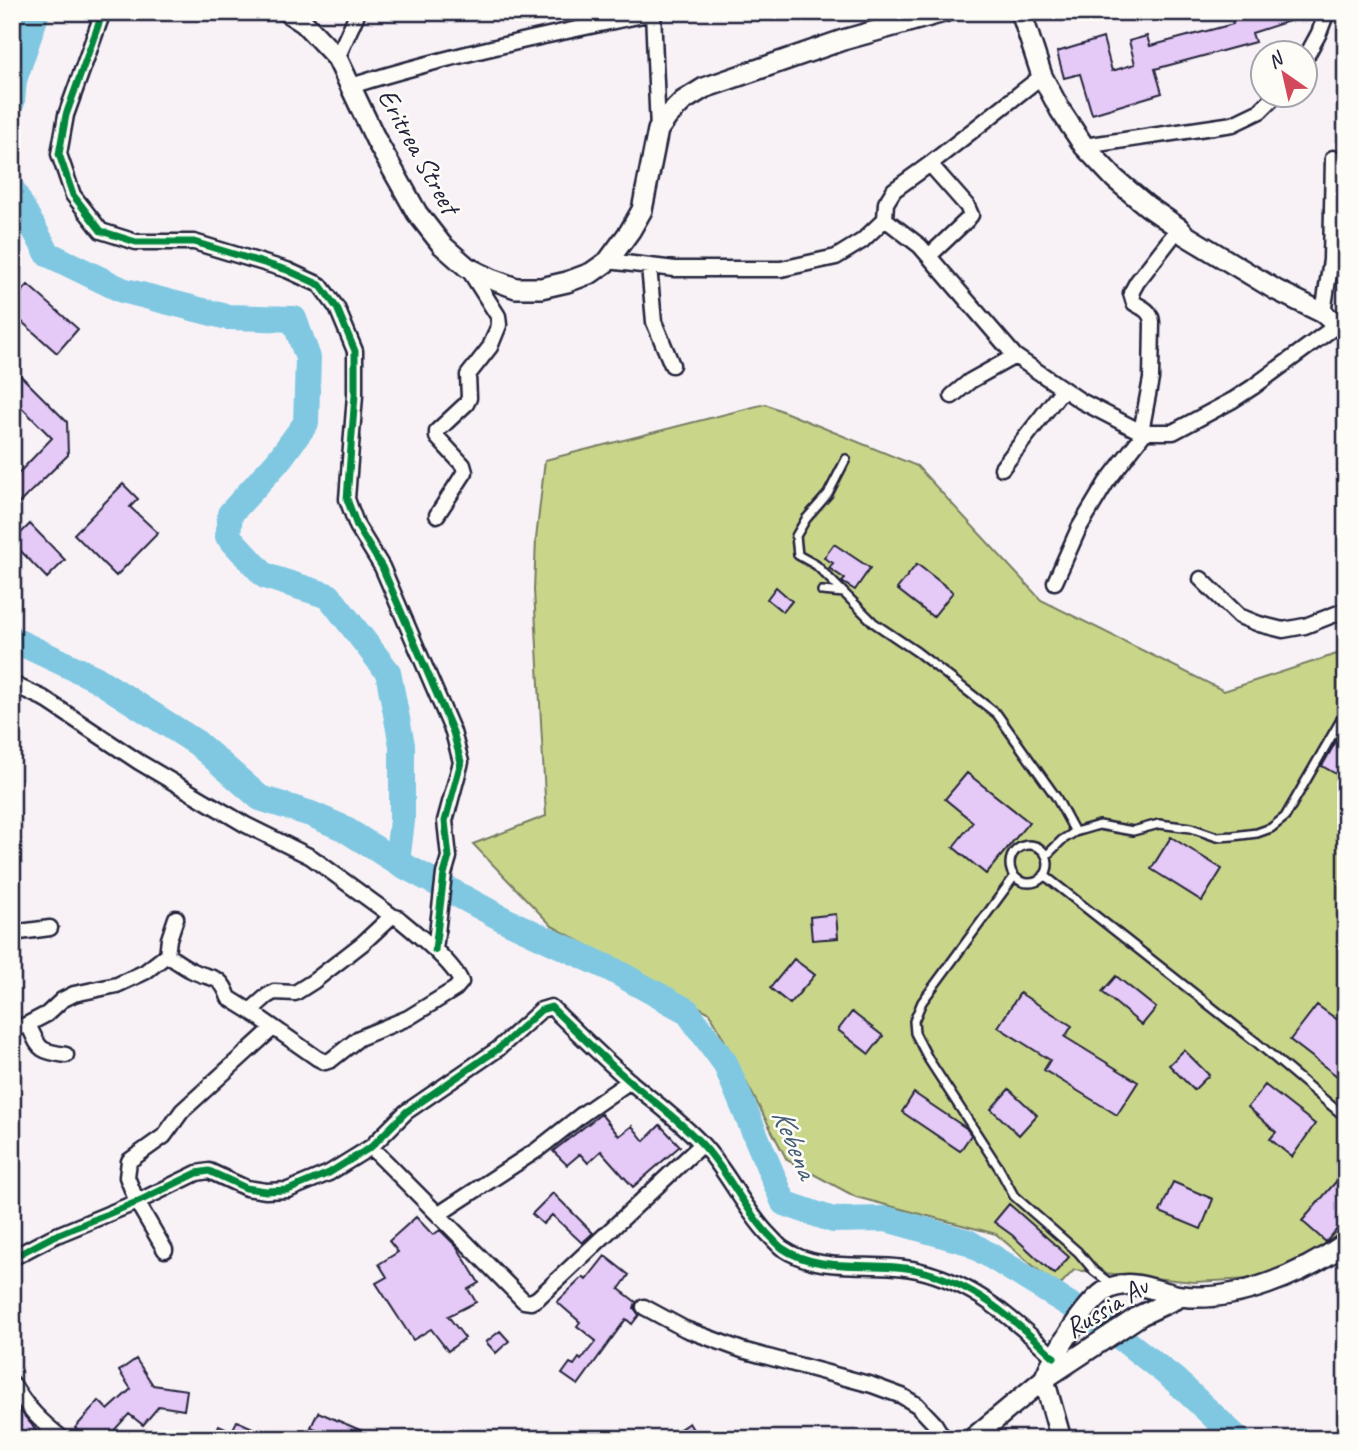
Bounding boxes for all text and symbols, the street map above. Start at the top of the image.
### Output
north arrow [1250,38,1320,108]
text: N [1263,46,1289,74]
street label: Eritrea Street [370,82,470,223]
water label: Kebena [763,1102,828,1187]
street label: Russia Av [1058,1267,1156,1345]

